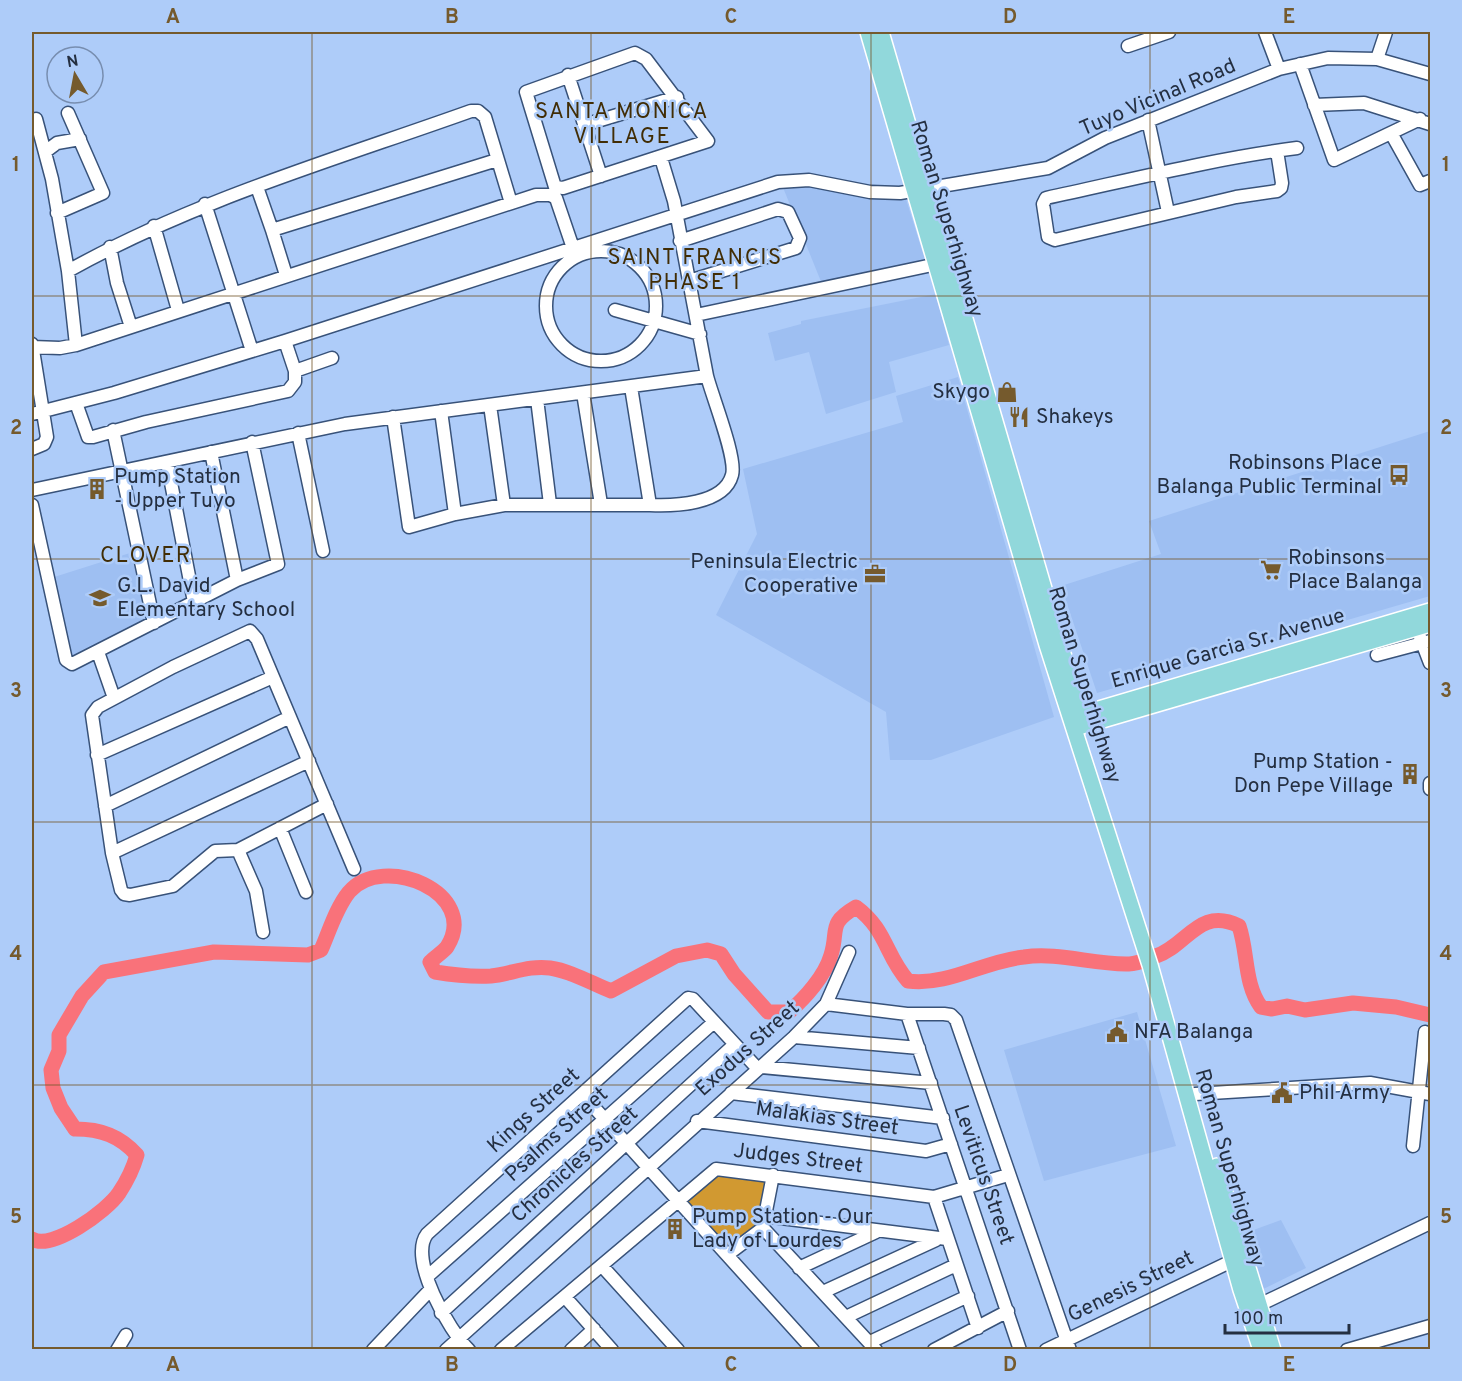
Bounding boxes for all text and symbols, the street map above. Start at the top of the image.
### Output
text: A [166,5,180,31]
text: B [445,5,459,31]
text: C [725,5,737,31]
text: D [1003,5,1017,31]
text: E [1283,5,1295,31]
north arrow [45,45,105,105]
text: N [65,51,80,73]
street label: Tuyo Vicinal Road [1076,53,1240,143]
district label: SANTA MONICA VILLAGE [535,99,709,151]
street label: Roman Superhighway [903,117,989,321]
text: 1 [12,153,20,179]
text: 1 [1442,153,1450,179]
district label: SAINT FRANCIS PHASE 1 [607,245,783,297]
place label: Skygo [932,379,990,406]
shop icon: Skygo [995,380,1019,404]
place label: Shakeys [1036,404,1114,431]
restaurant icon: Shakeys [1007,405,1031,429]
text: 2 [10,416,22,442]
text: 2 [1440,416,1452,442]
place label: Robinsons Place Balanga Public Terminal [1157,450,1382,501]
bus stop icon: Robinsons Place Balanga Public Terminal [1387,463,1411,487]
place label: Pump Station - Upper Tuyo [114,464,241,515]
building icon: Pump Station - Upper Tuyo [85,477,109,501]
district label: CLOVER [100,543,192,570]
place label: Robinsons Place Balanga [1288,545,1422,596]
place label: Peninsula Electric Cooperative [690,549,858,600]
supermarket icon: Robinsons Place Balanga [1259,558,1283,582]
office icon: Peninsula Electric Cooperative [863,562,887,586]
place label: G.L. David Elementary School [117,573,295,624]
street label: Roman Superhighway [1041,583,1127,787]
school or university icon: G.L. David Elementary School [88,586,112,610]
street label: Enrique Garcia Sr. Avenue [1108,603,1348,695]
text: 3 [10,679,22,705]
text: 3 [1440,679,1452,705]
place label: Pump Station - Don Pepe Village [1234,749,1393,800]
building icon: Pump Station - Don Pepe Village [1398,762,1422,786]
text: 4 [10,942,22,968]
text: 4 [1440,942,1452,968]
street label: Exodus Street [690,995,806,1103]
place label: NFA Balanga [1134,1019,1253,1046]
public building icon: NFA Balanga [1105,1020,1129,1044]
street label: Kings Street [482,1062,586,1160]
street label: Roman Superhighway [1188,1066,1270,1270]
place label: Phil Army [1299,1080,1390,1107]
public building icon: Phil Army [1270,1081,1294,1105]
street label: Psalms Street [500,1082,614,1188]
street label: Malakias Street [754,1096,900,1142]
street label: Chronicles Street [506,1101,644,1229]
street label: Leviticus Street [946,1101,1020,1249]
street label: Judges Street [732,1138,864,1180]
place label: Pump Station - Our Lady of Lourdes [692,1204,873,1255]
text: 5 [10,1205,22,1231]
text: 5 [1440,1205,1452,1231]
building icon: Pump Station - Our Lady of Lourdes [663,1217,687,1241]
street label: Genesis Street [1064,1245,1198,1329]
scale bar [1225,1297,1350,1335]
text: 100 m [1234,1308,1283,1331]
text: A [166,1353,180,1379]
text: B [445,1353,459,1379]
text: C [725,1353,737,1379]
text: D [1003,1353,1017,1379]
text: E [1283,1353,1295,1379]

